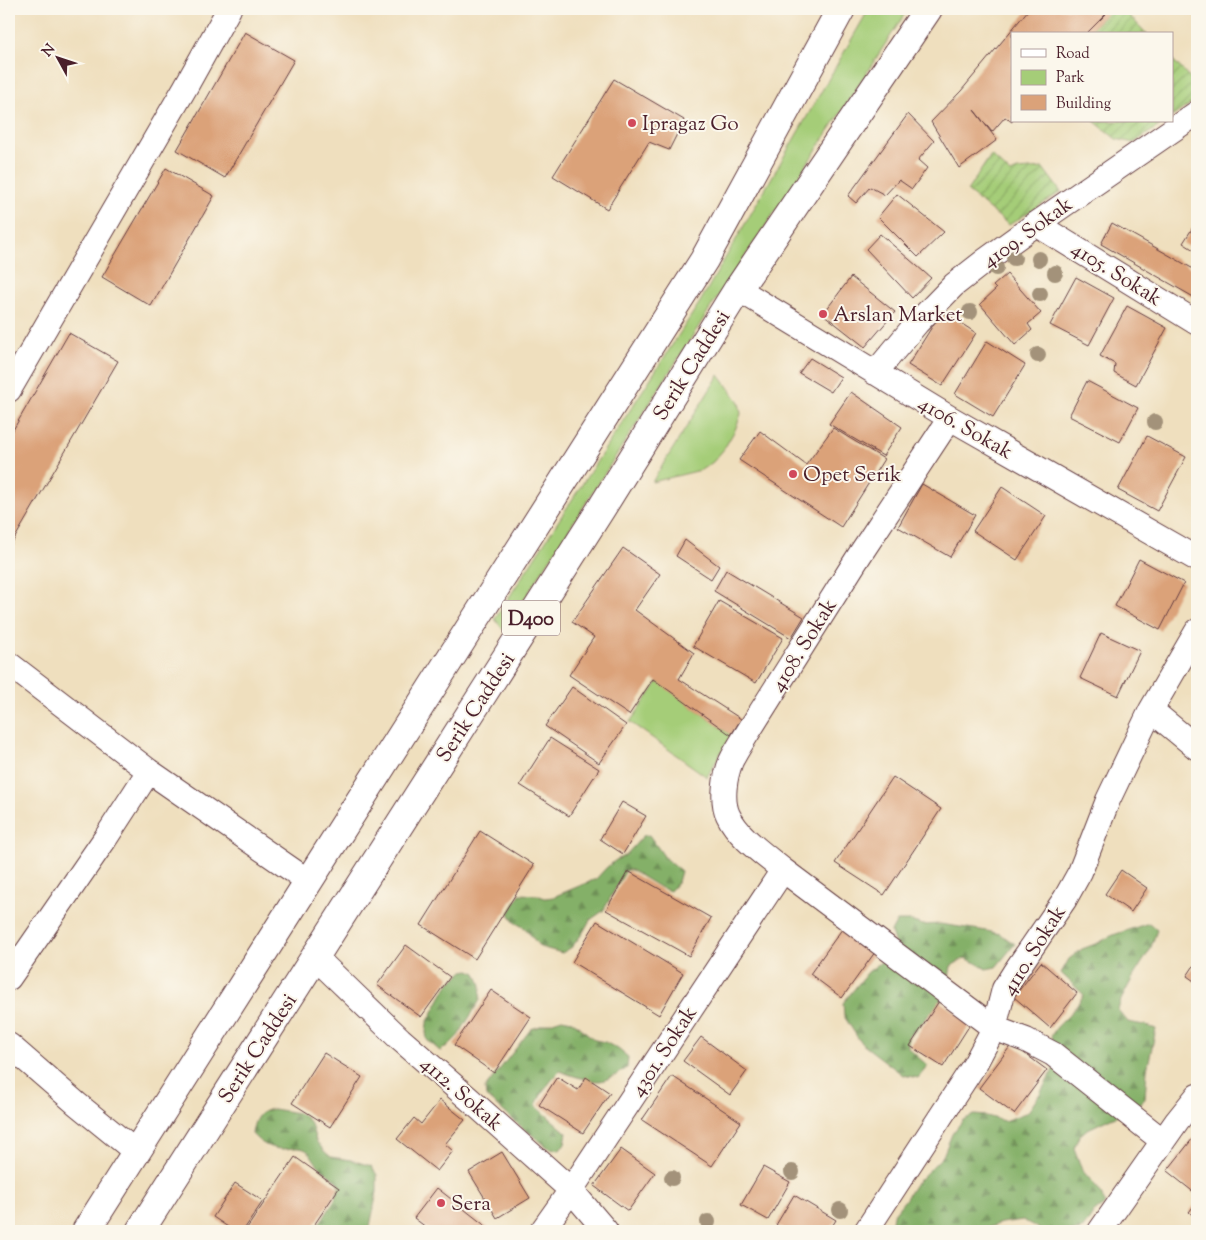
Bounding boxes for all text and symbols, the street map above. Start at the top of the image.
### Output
north arrow [32,32,82,82]
legend [1011,32,1174,122]
text: N [38,40,61,62]
text: Road [1056,44,1090,65]
text: Park [1056,68,1085,89]
text: Building [1056,94,1111,115]
place label: Ipragaz Go [642,110,739,140]
marker: Ipragaz Go [626,117,638,129]
street label: 4109. Sokak [977,190,1080,277]
street label: 4105. Sokak [1065,235,1168,315]
place label: Arslan Market [833,301,963,331]
street label: Serik Caddesi [647,305,739,427]
marker: Arslan Market [817,308,829,320]
street label: 4106. Sokak [912,390,1018,468]
place label: Opet Serik [803,461,902,491]
marker: Opet Serik [787,468,799,480]
street label: 4108. Sokak [764,593,846,699]
road number: D400 [502,600,560,636]
street label: Serik Caddesi [430,647,523,769]
street label: 4110. Sokak [995,900,1075,1002]
street label: Serik Caddesi [212,988,305,1110]
street label: 4301. Sokak [624,1000,706,1104]
street label: 4112. Sokak [413,1050,509,1139]
place label: Sera [451,1190,491,1220]
marker: Sera [435,1197,447,1209]

